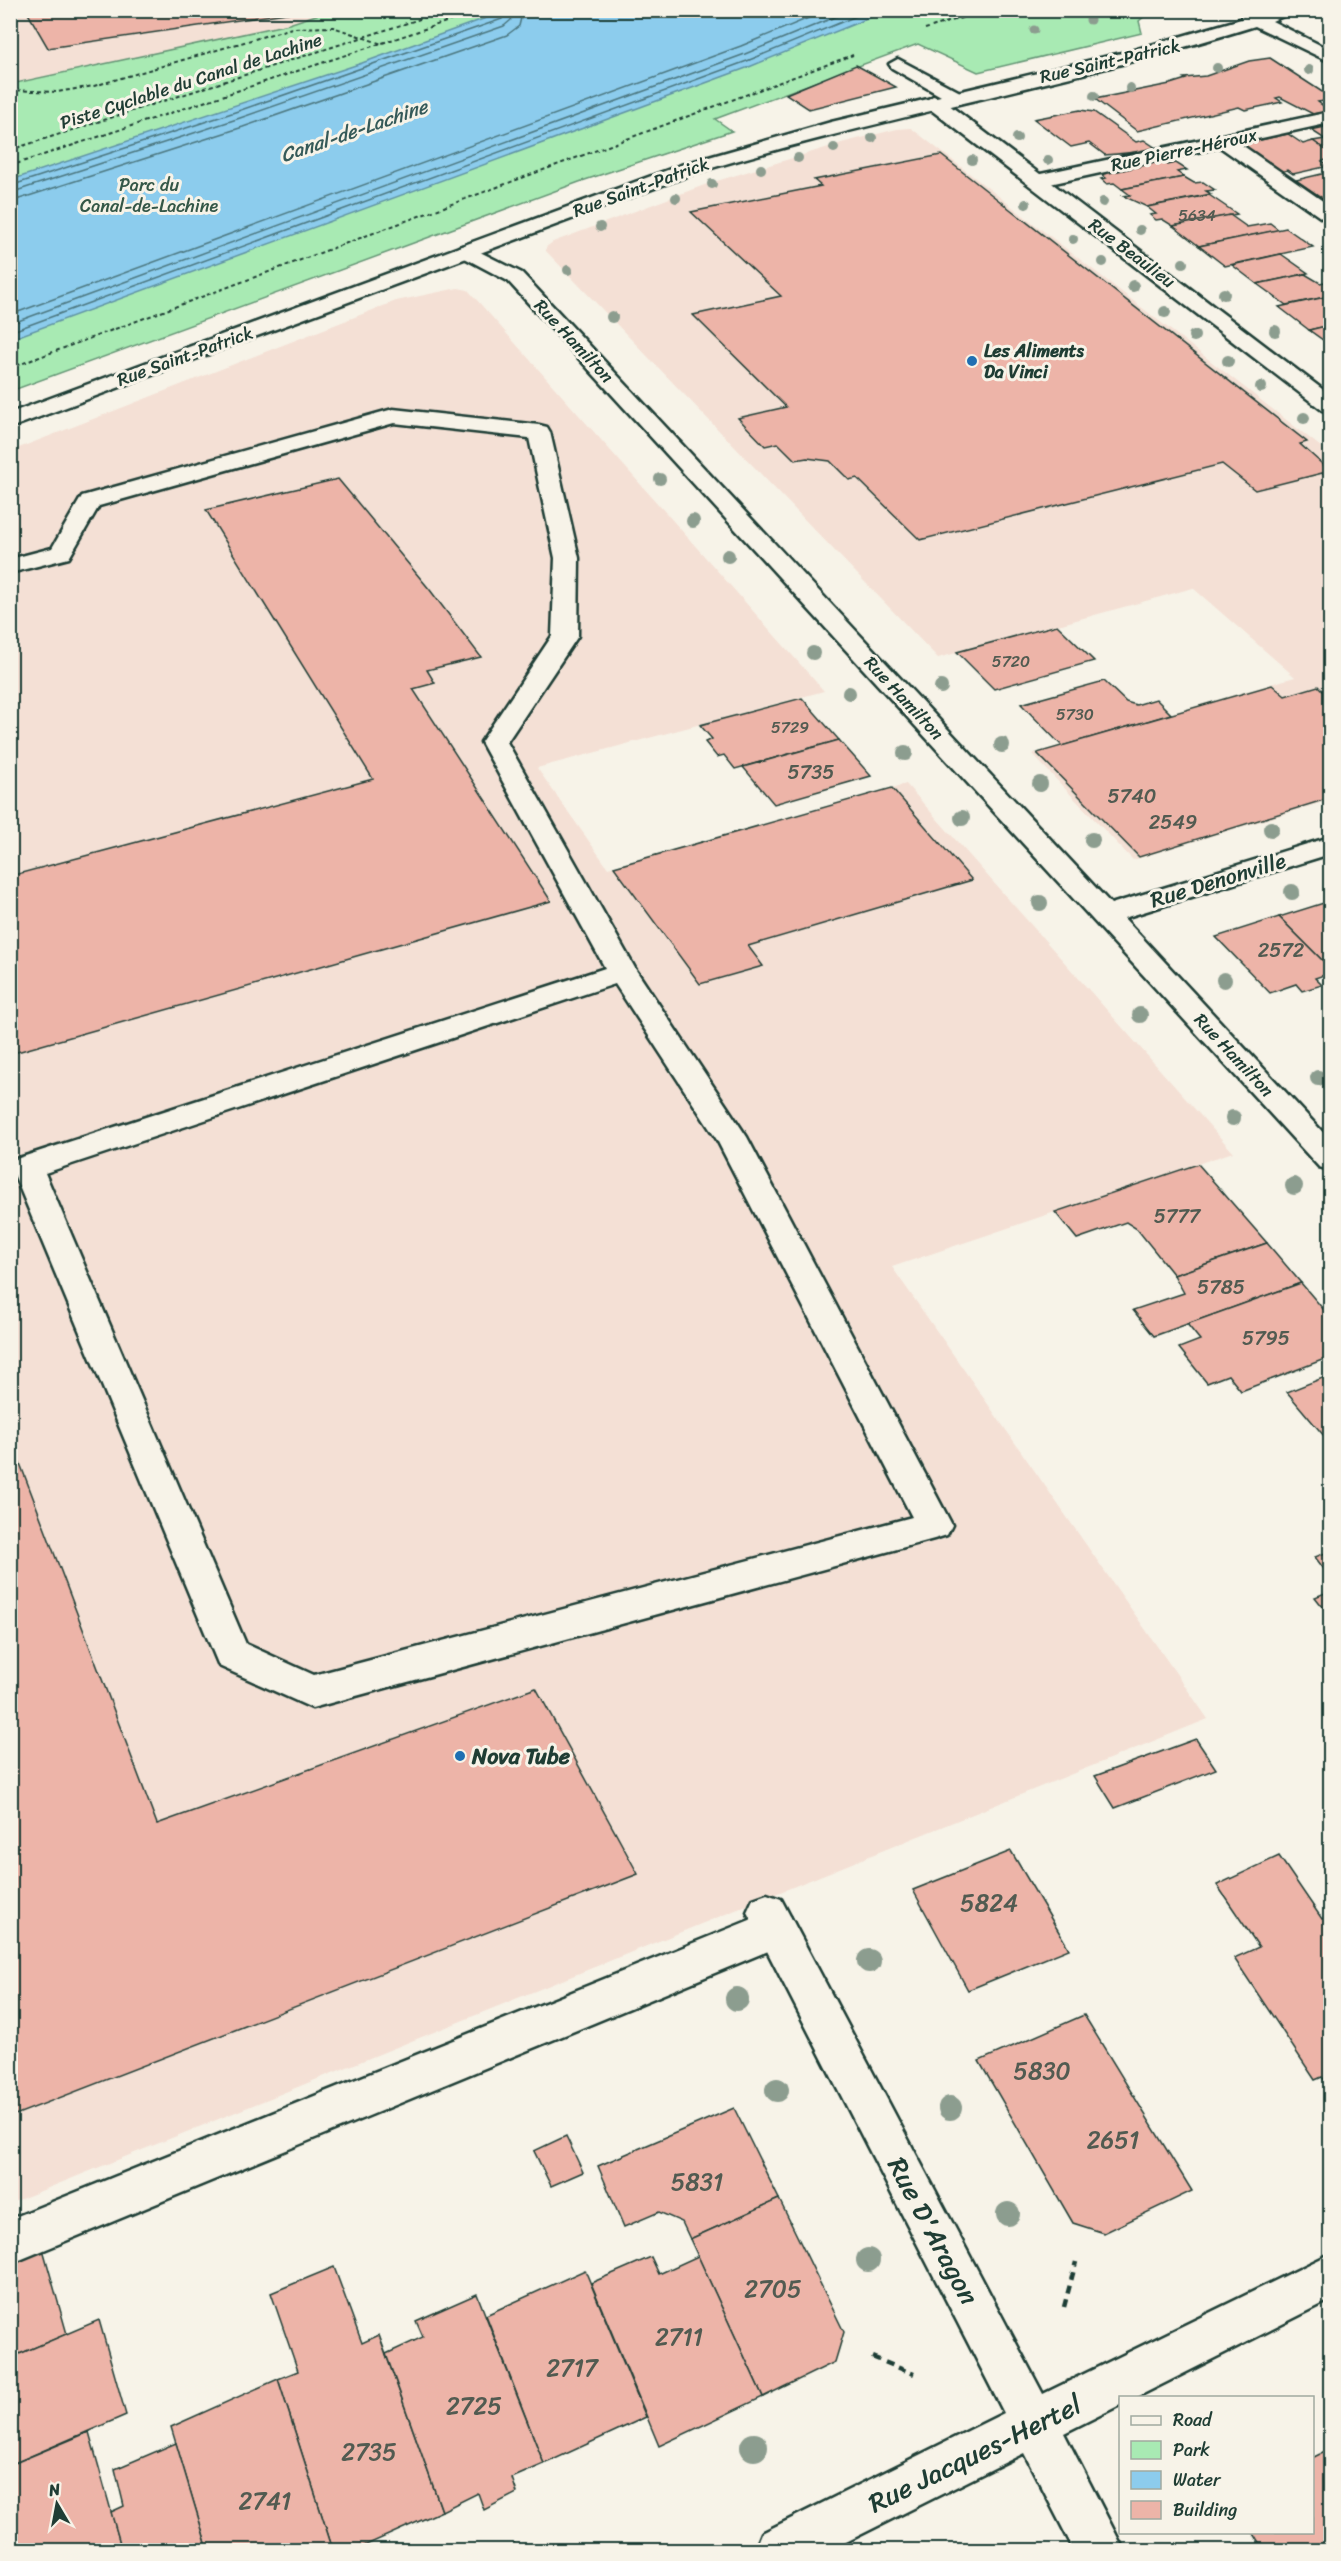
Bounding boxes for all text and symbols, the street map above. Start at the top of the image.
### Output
street label: Piste Cyclable du Canal de Lachine [56,23,326,139]
street label: Rue Saint-Patrick [1037,29,1183,93]
water label: Canal-de-Lachine [276,89,435,173]
street label: Rue Pierre-Héroux [1108,119,1261,181]
street label: Rue Saint-Patrick [568,147,714,227]
park label: Parc du Canal-de-Lachine [80,169,218,222]
house number: 5634 [1178,201,1216,230]
street label: Rue Beaulieu [1081,209,1183,297]
street label: Rue Hamilton [526,291,622,391]
street label: Rue Saint-Patrick [112,316,258,396]
place label: Les Aliments Da Vinci [984,335,1085,388]
marker: Les Aliments Da Vinci [965,354,979,368]
house number: 5720 [992,647,1030,676]
street label: Rue Hamilton [856,648,952,748]
house number: 5730 [1056,700,1094,729]
house number: 5729 [771,713,809,742]
house number: 5735 [788,755,834,790]
house number: 5740 [1108,779,1156,814]
house number: 2549 [1149,805,1197,840]
street label: Rue Denonville [1145,841,1291,919]
house number: 2572 [1258,933,1305,968]
street label: Rue Hamilton [1186,1005,1282,1105]
house number: 5777 [1154,1199,1202,1234]
house number: 5785 [1197,1270,1245,1305]
house number: 5795 [1242,1321,1290,1356]
place label: Nova Tube [471,1737,571,1776]
marker: Nova Tube [453,1749,467,1763]
house number: 5824 [960,1882,1018,1924]
house number: 5830 [1013,2050,1071,2092]
house number: 2651 [1087,2119,1139,2161]
street label: Rue D'Aragon [874,2148,992,2314]
house number: 5831 [671,2161,723,2203]
house number: 2705 [744,2268,802,2310]
house number: 2711 [655,2316,703,2358]
house number: 2717 [546,2347,599,2389]
street label: Rue Jacques-Hertel [860,2381,1091,2527]
house number: 2725 [446,2385,502,2427]
legend [1119,2396,1314,2534]
text: Road [1173,2404,1213,2436]
house number: 2735 [341,2431,397,2473]
text: Park [1173,2434,1210,2466]
text: Water [1173,2464,1222,2496]
north arrow [27,2474,87,2534]
text: N [46,2474,63,2505]
house number: 2741 [239,2480,291,2522]
text: Building [1173,2494,1237,2526]

